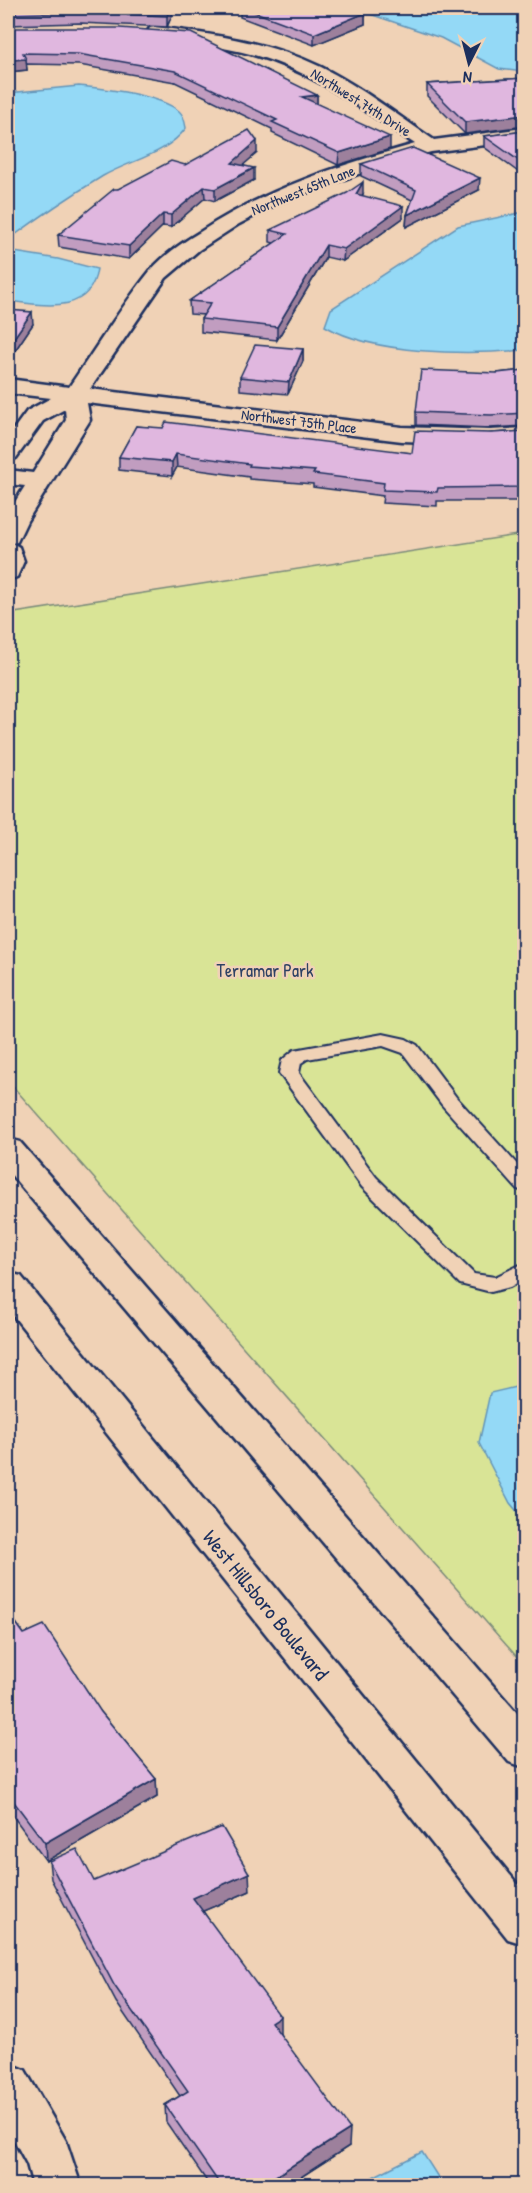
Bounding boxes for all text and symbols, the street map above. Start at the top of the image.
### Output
north arrow [439,33,499,93]
street label: Northwest 74th Drive [307,63,415,141]
text: N [462,66,473,89]
street label: Northwest 65th Lane [248,160,358,220]
street label: Northwest 75th Place [240,404,358,439]
park label: Terramar Park [217,958,314,983]
street label: West Hillsboro Boulevard [196,1524,336,1686]

